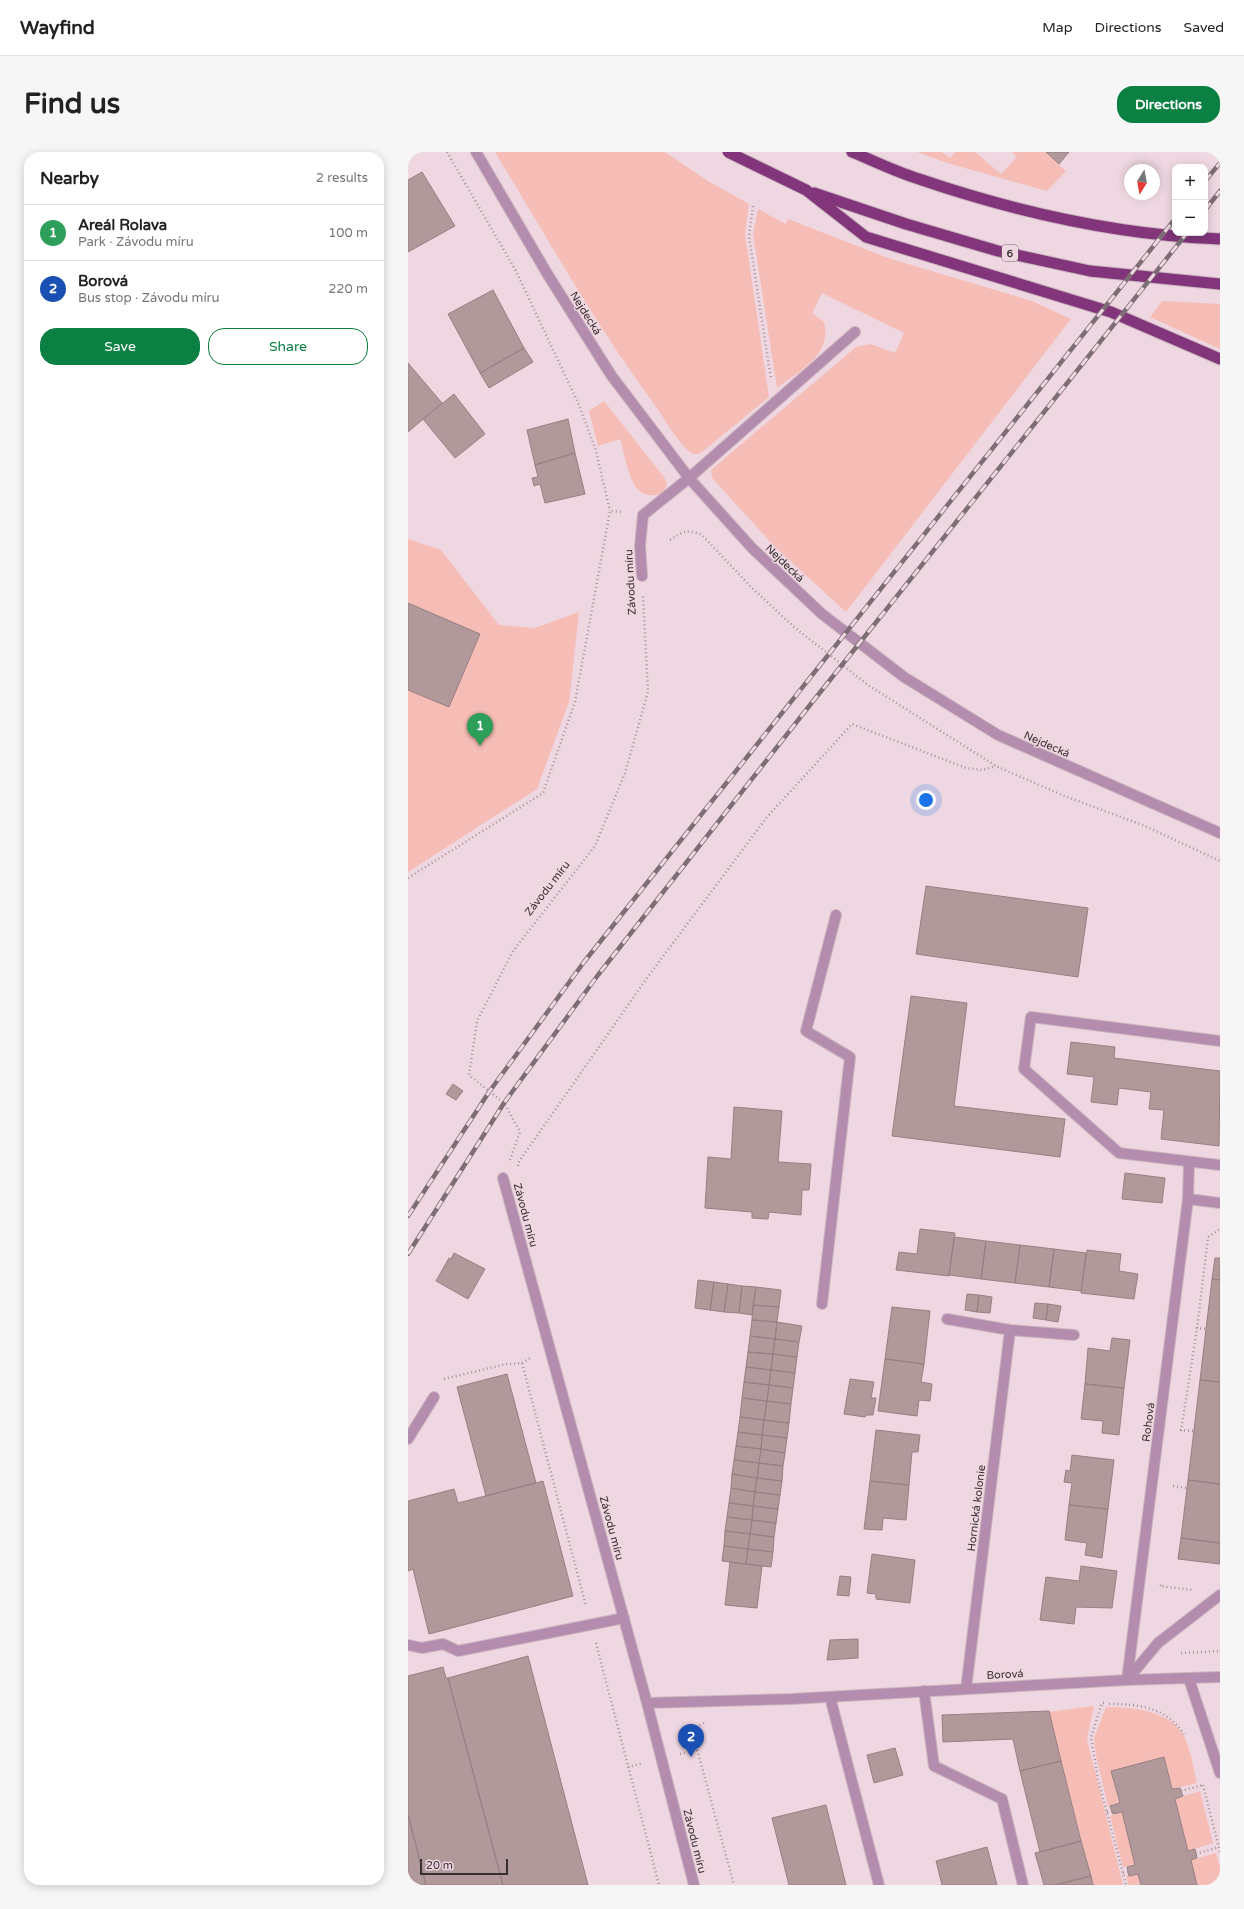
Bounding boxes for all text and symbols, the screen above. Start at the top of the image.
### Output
text: Wayfind [20,17,95,39]
text: Map [1042,19,1073,36]
text: Directions [1095,19,1162,36]
text: Saved [1184,19,1224,36]
button: Directions [1117,86,1220,123]
text: Find us [24,87,120,121]
north arrow [1124,164,1160,200]
map controls [1172,164,1208,236]
button: + [1172,164,1208,200]
text: Nearby [40,168,99,189]
text: 2 results [316,170,368,186]
button: − [1172,200,1208,236]
text: Areál Rolava [78,216,167,234]
text: 1 [49,225,57,241]
text: 100 m [328,225,368,241]
text: Park · Závodu míru [78,234,194,250]
road number: 6 [1002,245,1018,261]
text: Borová [78,272,128,290]
text: 2 [49,281,57,297]
text: 220 m [328,281,368,297]
street label: Nejdecká [567,289,604,337]
text: Bus stop · Závodu míru [78,290,220,306]
button: Save [40,328,200,365]
button: Share [208,328,368,365]
street label: Nejdecká [763,542,807,585]
street label: Závodu míru [622,549,639,615]
pin: 1 [467,713,493,746]
street label: Nejdecká [1022,729,1072,760]
your location [916,790,936,810]
street label: Závodu míru [522,858,573,918]
street label: Závodu míru [511,1182,540,1249]
street label: Rohová [1140,1402,1157,1443]
street label: Hornická kolonie [965,1464,988,1552]
street label: Závodu míru [597,1495,626,1562]
street label: Borová [986,1667,1024,1682]
pin: 2 [678,1724,704,1757]
street label: Závodu míru [680,1808,709,1875]
scale bar [420,1857,508,1876]
text: 20 m [426,1859,453,1872]

